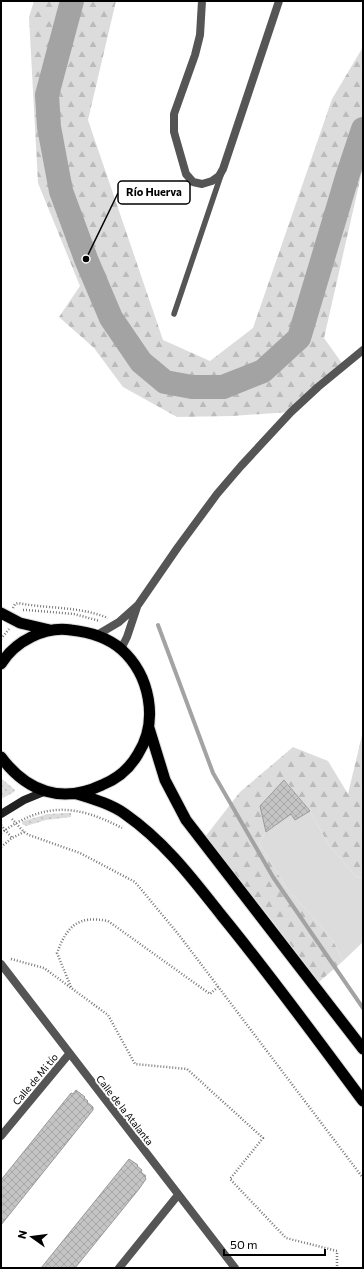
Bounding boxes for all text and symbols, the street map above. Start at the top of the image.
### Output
callout: Río Huerva [118,181,190,204]
text: Río Huerva [126,185,182,198]
street label: Calle de Mi tío [10,1051,60,1107]
street label: Calle de la Atalanta [94,1073,156,1147]
north arrow [12,1217,52,1257]
text: N [15,1229,29,1240]
scale bar [224,1231,325,1257]
text: 50 m [230,1237,258,1251]

